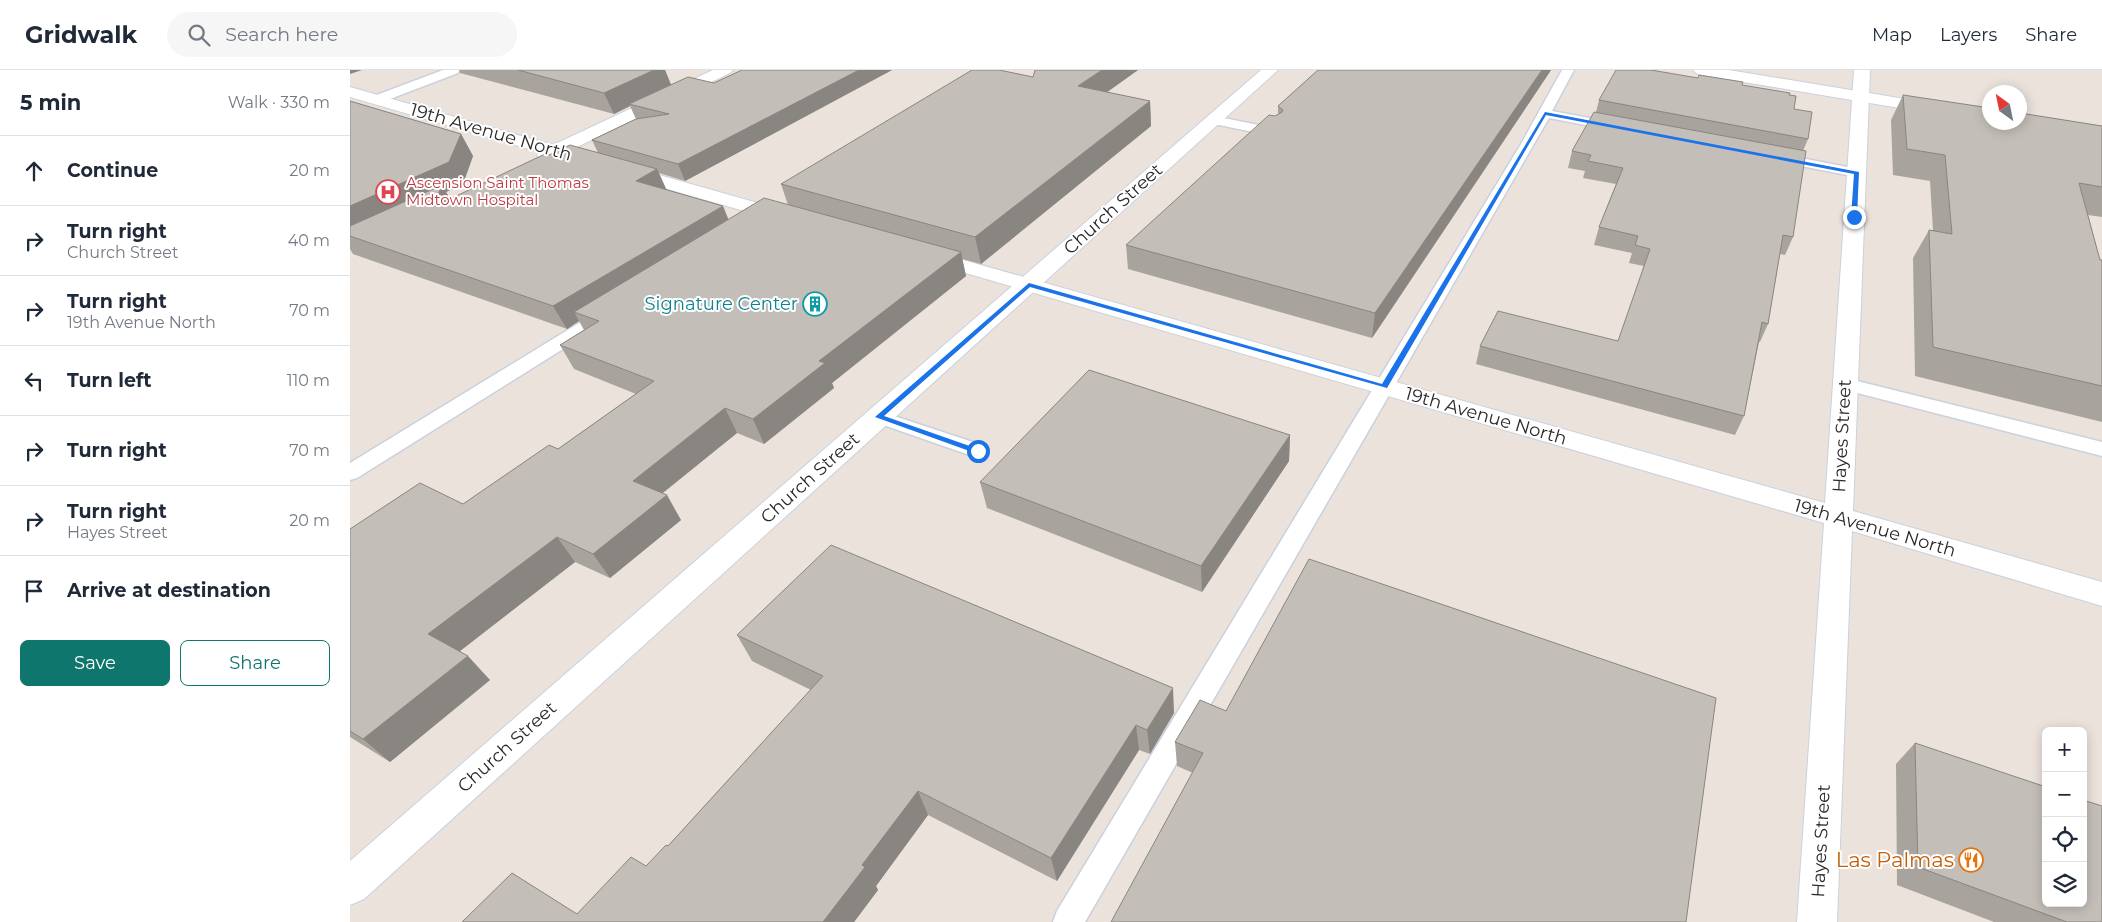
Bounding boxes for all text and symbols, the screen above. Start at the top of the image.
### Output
search box [167,12,517,57]
text: Gridwalk [25,20,137,49]
icon: search [185,21,213,49]
text: Search here [225,23,338,46]
text: Map [1872,24,1912,46]
text: Layers [1940,24,1997,46]
text: Share [2025,24,2077,46]
north arrow [1982,85,2027,130]
text: 5 min [20,90,81,115]
text: Walk · 330 m [228,93,330,112]
street label: 19th Avenue North [408,98,574,166]
icon: ahead [20,157,48,185]
text: Continue [67,159,158,182]
street label: Church Street [1059,159,1167,259]
text: 20 m [289,161,330,180]
place label: Ascension Saint Thomas Midtown Hospital [406,173,589,209]
hospital icon: Ascension Saint Thomas Midtown Hospital [375,179,401,205]
route end [1843,206,1866,229]
text: Turn right [67,220,167,243]
icon: right [20,227,48,255]
text: 40 m [288,231,330,250]
text: Church Street [67,243,178,262]
text: Turn right [67,290,167,313]
building icon: Signature Center [802,291,828,317]
place label: Signature Center [645,293,798,315]
icon: right [20,297,48,325]
text: 70 m [289,301,330,320]
text: 19th Avenue North [67,313,216,332]
icon: left [20,367,48,395]
text: Turn left [67,369,152,392]
text: 110 m [287,371,330,390]
street label: Hayes Street [1828,379,1856,493]
street label: 19th Avenue North [1403,382,1569,450]
street label: Church Street [756,428,864,528]
icon: right [20,437,48,465]
text: Turn right [67,439,167,462]
route start [967,440,990,463]
text: 70 m [289,441,330,460]
street label: 19th Avenue North [1792,494,1958,562]
text: Turn right [67,500,167,523]
icon: right [20,507,48,535]
text: 20 m [289,511,330,530]
text: Hayes Street [67,523,168,542]
icon: arrive [20,577,48,605]
text: Arrive at destination [67,579,271,602]
button: Save [20,640,170,686]
button: Share [180,640,330,686]
street label: Church Street [453,697,561,797]
map controls [2042,727,2087,907]
button: + [2042,727,2087,772]
button: − [2042,772,2087,817]
street label: Hayes Street [1807,784,1835,898]
button: locate [2042,817,2087,862]
place label: Las Palmas [1836,847,1954,872]
restaurant icon: Las Palmas [1958,847,1984,873]
button: layers [2042,862,2087,907]

